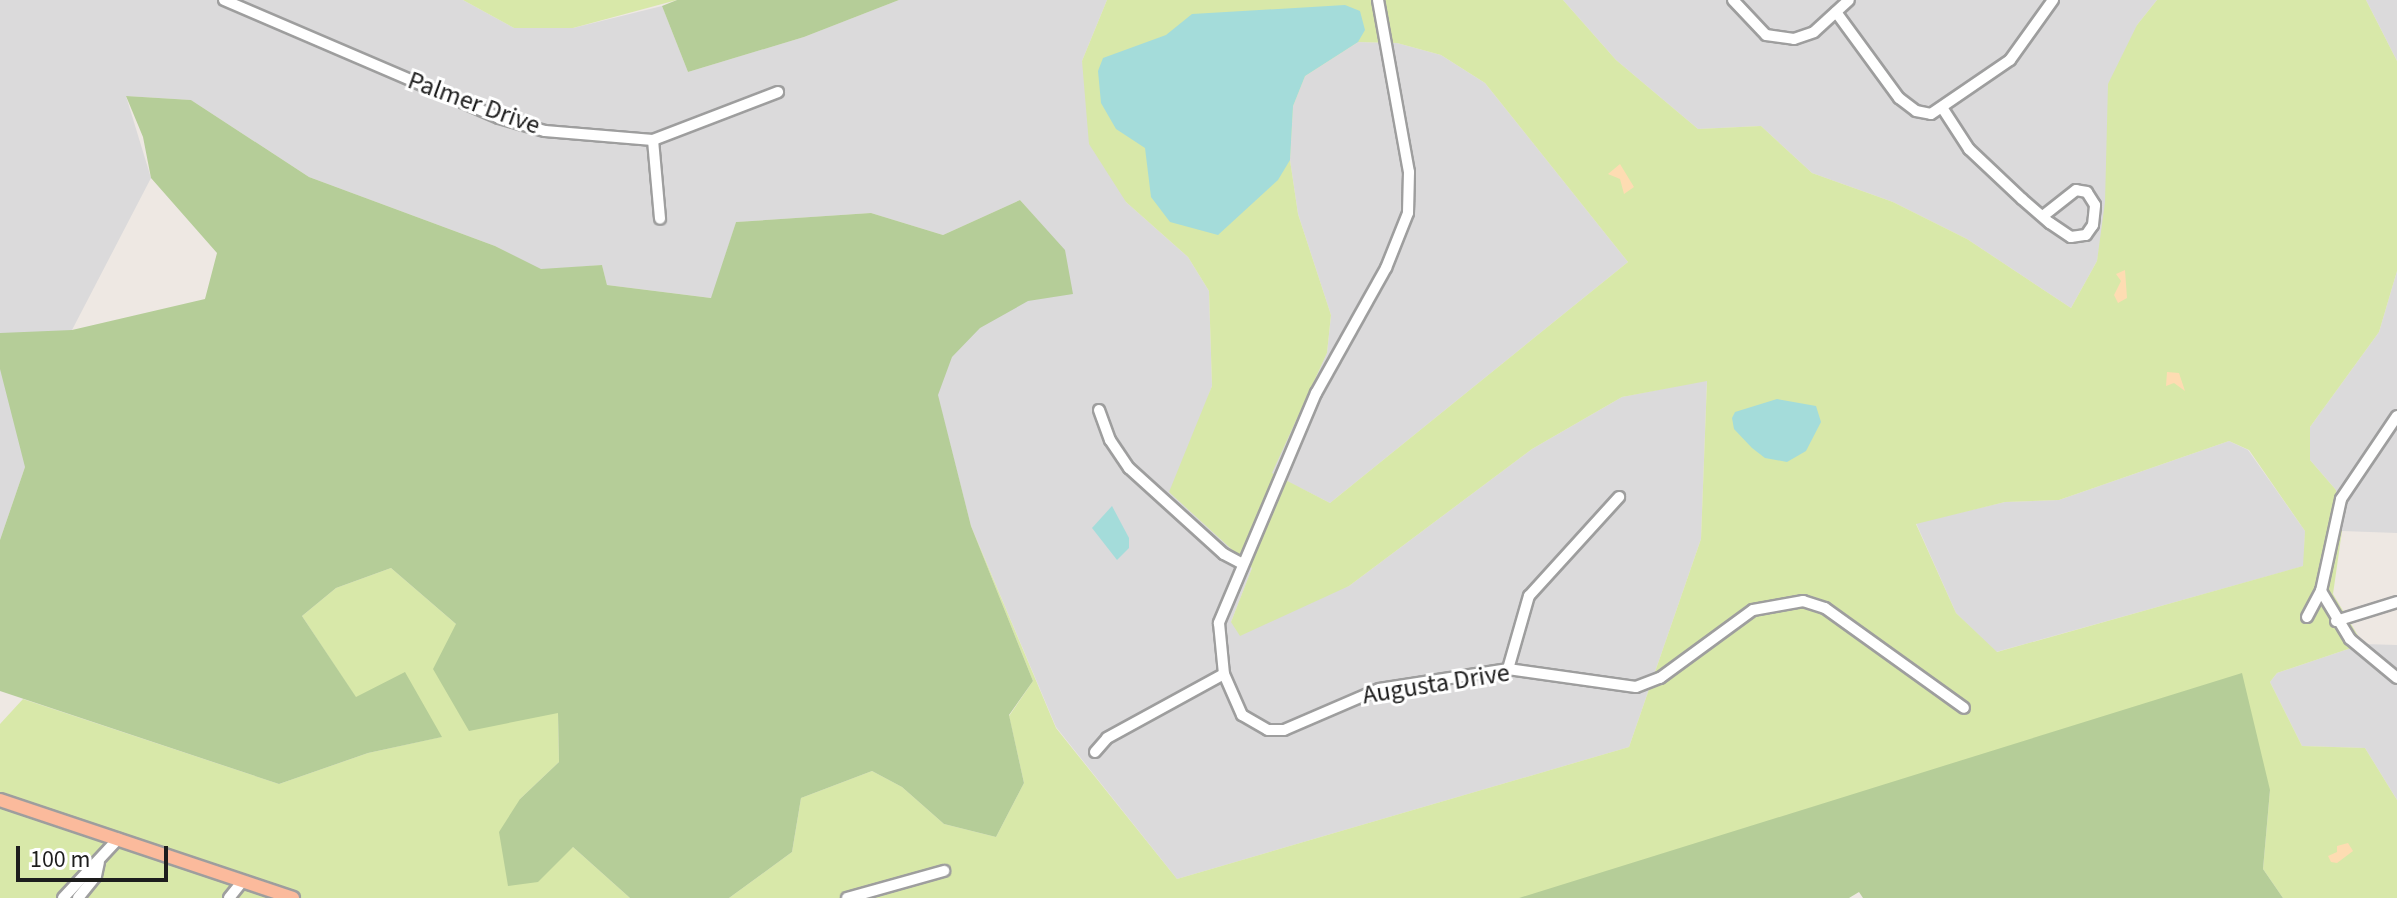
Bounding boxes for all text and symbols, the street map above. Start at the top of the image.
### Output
street label: Palmer Drive [404,65,544,141]
street label: Augusta Drive [1360,657,1512,711]
scale bar [20,830,172,880]
text: 100 m [30,842,90,877]

